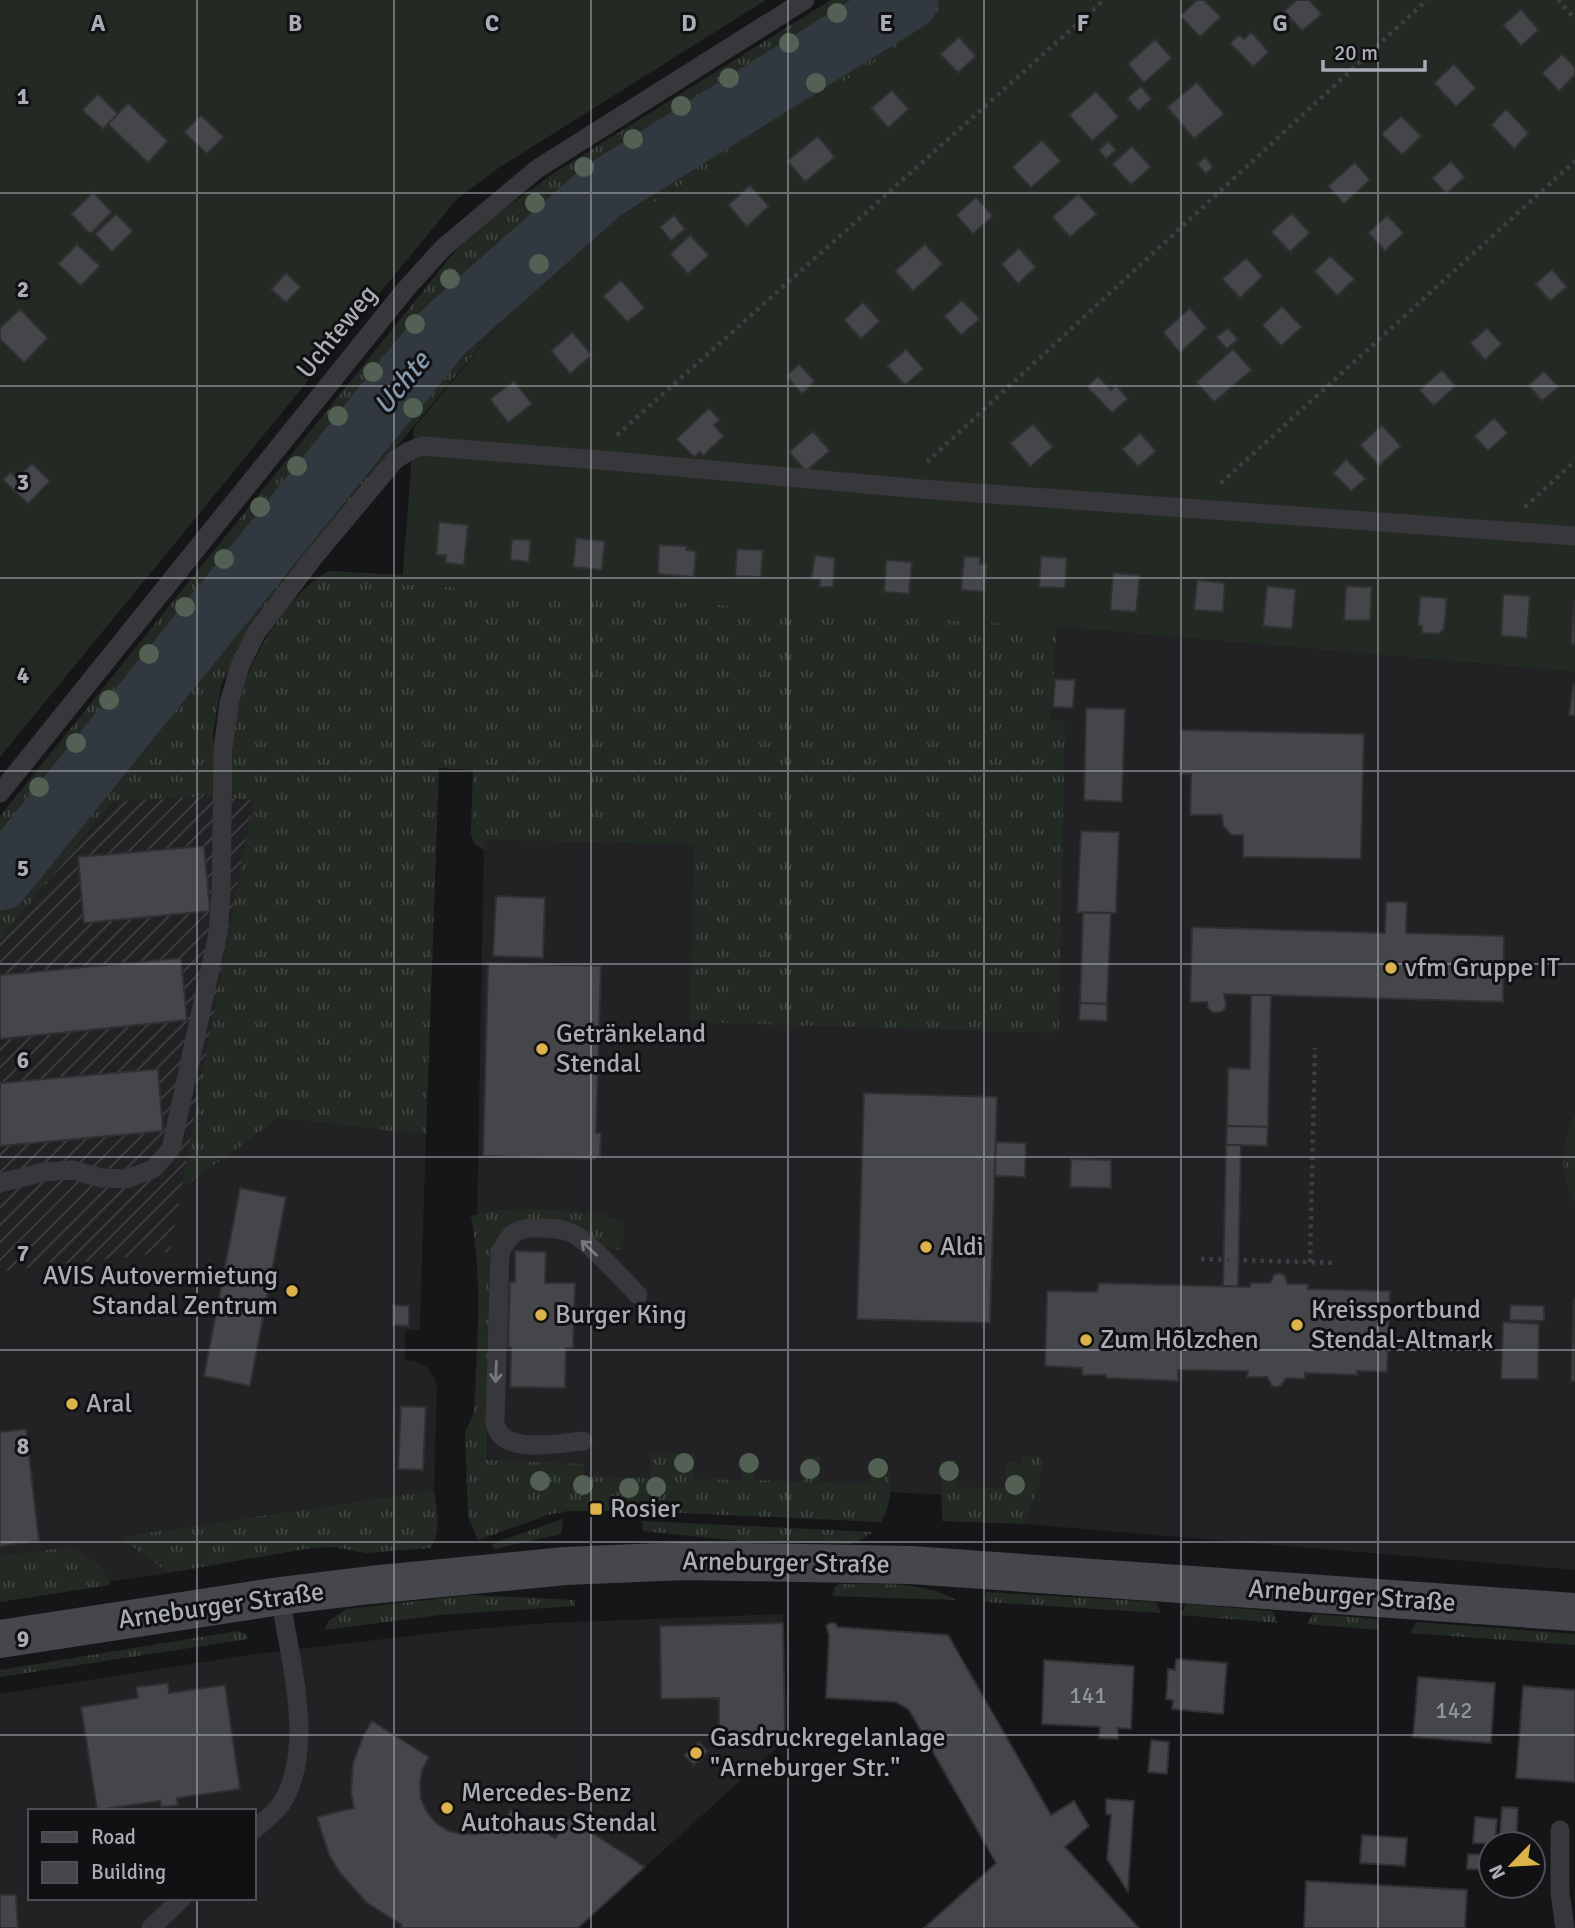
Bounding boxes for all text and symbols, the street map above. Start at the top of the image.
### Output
text: A [91,9,106,38]
text: B [288,9,302,38]
text: C [485,9,499,38]
text: D [681,9,697,38]
text: E [879,9,893,38]
text: F [1077,9,1089,38]
text: G [1272,9,1288,38]
scale bar [1323,28,1424,72]
text: 20 m [1334,40,1378,66]
text: 1 [17,82,29,111]
text: 2 [17,275,29,304]
street label: Uchteweg [290,279,384,385]
water label: Uchte [367,343,439,421]
text: 3 [17,468,29,497]
text: 4 [17,661,29,690]
text: 5 [17,854,29,883]
place label: vfm Gruppe IT [1405,952,1560,984]
marker: vfm Gruppe IT [1383,960,1399,976]
place label: Getränkeland Stendal [556,1018,706,1080]
marker: Getränkeland Stendal [534,1041,550,1057]
text: 6 [17,1046,29,1075]
place label: Aldi [940,1231,984,1263]
text: 7 [17,1239,29,1268]
one-way arrow [581,1239,598,1256]
marker: Aldi [918,1239,934,1255]
place label: AVIS Autovermietung Standal Zentrum [43,1260,278,1322]
marker: AVIS Autovermietung Standal Zentrum [284,1283,300,1299]
place label: Kreissportbund Stendal-Altmark [1311,1294,1493,1356]
place label: Burger King [555,1299,687,1331]
marker: Burger King [533,1307,549,1323]
marker: Kreissportbund Stendal-Altmark [1289,1317,1305,1333]
place label: Zum Hõlzchen [1100,1324,1259,1356]
marker: Zum Hõlzchen [1078,1332,1094,1348]
one-way arrow [490,1360,503,1383]
place label: Aral [86,1388,132,1420]
marker: Aral [64,1396,80,1412]
text: 8 [17,1432,29,1461]
place label: Rosier [610,1493,680,1525]
marker: Rosier [588,1501,604,1517]
street label: Arneburger Straße [682,1545,890,1581]
street label: Arneburger Straße [1247,1573,1457,1619]
street label: Arneburger Straße [116,1576,326,1636]
text: 9 [17,1625,29,1654]
house number: 141 [1069,1681,1107,1710]
house number: 142 [1435,1696,1473,1725]
place label: Gasdruckregelanlage "Arneburger Str." [710,1722,945,1784]
marker: Gasdruckregelanlage "Arneburger Str." [688,1745,704,1761]
place label: Mercedes-Benz Autohaus Stendal [461,1777,657,1839]
marker: Mercedes-Benz Autohaus Stendal [439,1800,455,1816]
legend [28,1809,256,1900]
text: Road [91,1824,136,1850]
north arrow [1477,1830,1547,1900]
text: Building [91,1859,166,1885]
text: N [1484,1861,1511,1883]

